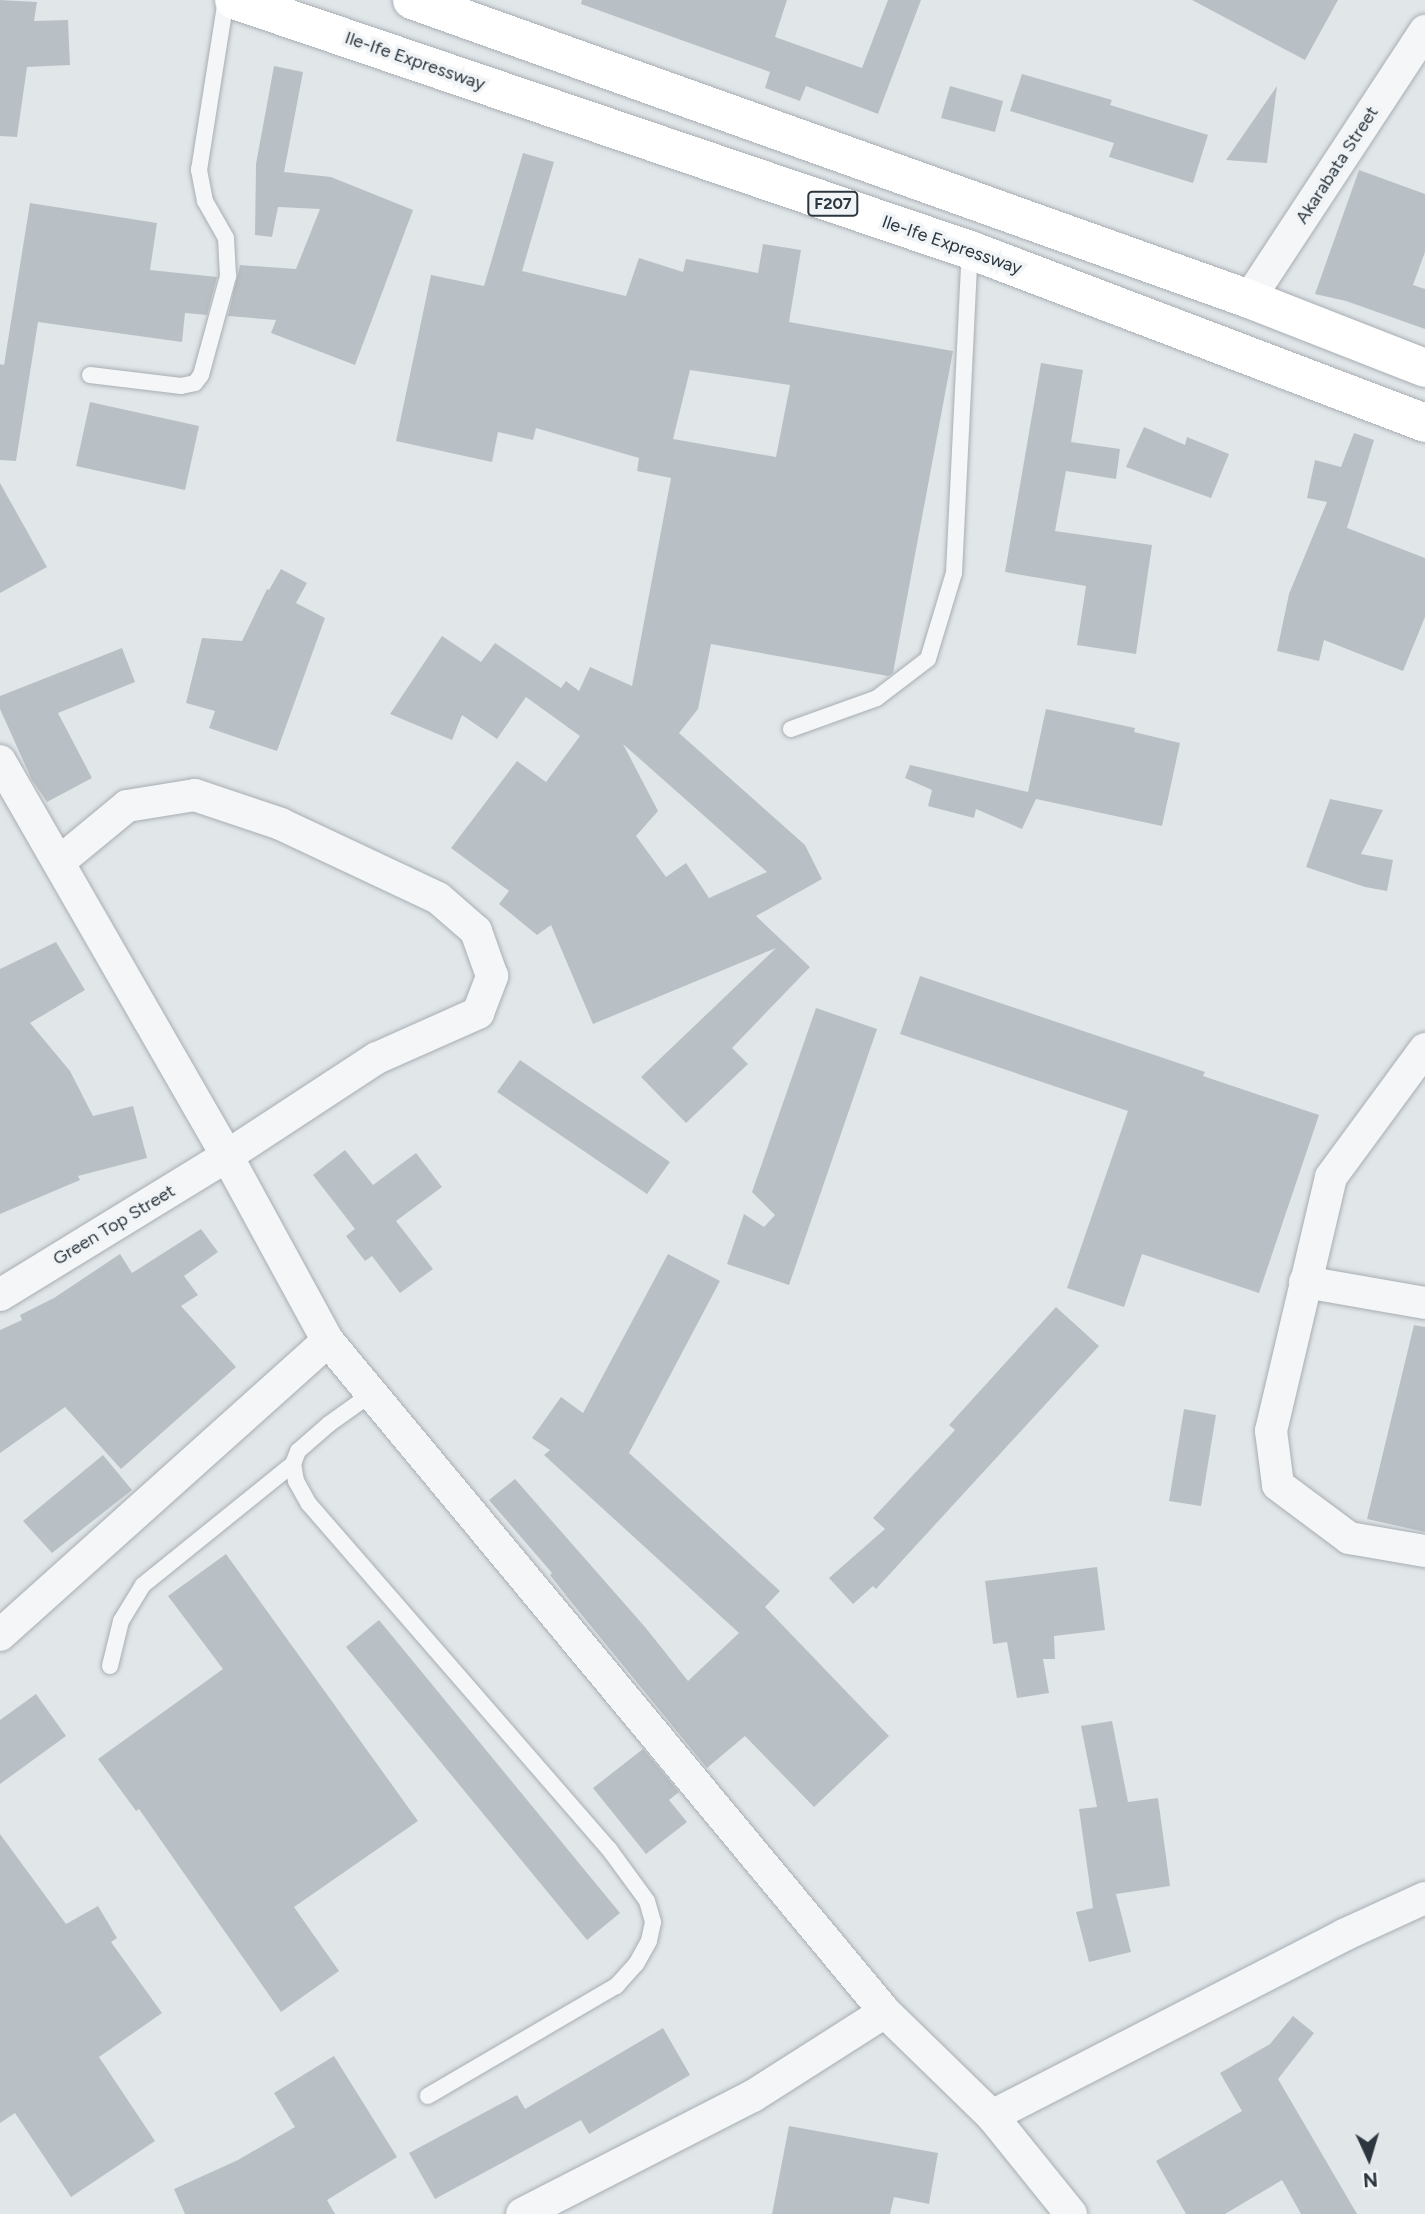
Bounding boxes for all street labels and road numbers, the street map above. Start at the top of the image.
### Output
street label: Ile-Ife Expressway [342,27,488,95]
street label: Akarabata Street [1291,102,1383,228]
road number: F207 [807,192,859,216]
street label: Ile-Ife Expressway [879,211,1025,279]
street label: Green Top Street [49,1180,179,1270]

